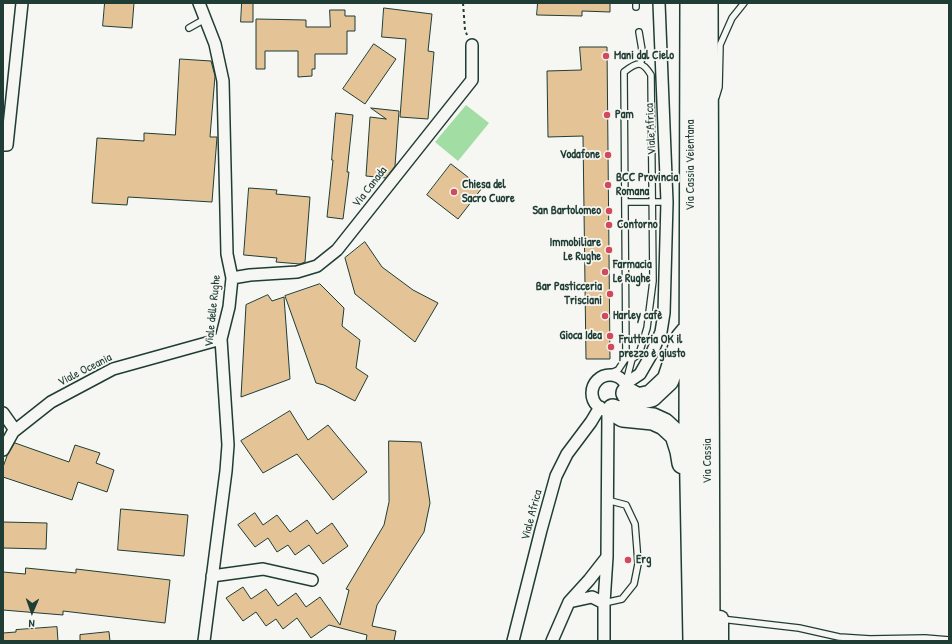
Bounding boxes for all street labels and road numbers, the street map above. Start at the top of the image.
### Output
street label: Viale Africa [642,103,660,155]
street label: Via Cassia Veientana [684,120,698,210]
street label: Via Canada [350,164,390,210]
street label: Viale delle Rughe [202,274,224,348]
street label: Viale Oceania [56,350,114,390]
street label: Via Cassia [701,439,715,483]
street label: Viale Africa [518,488,546,542]

